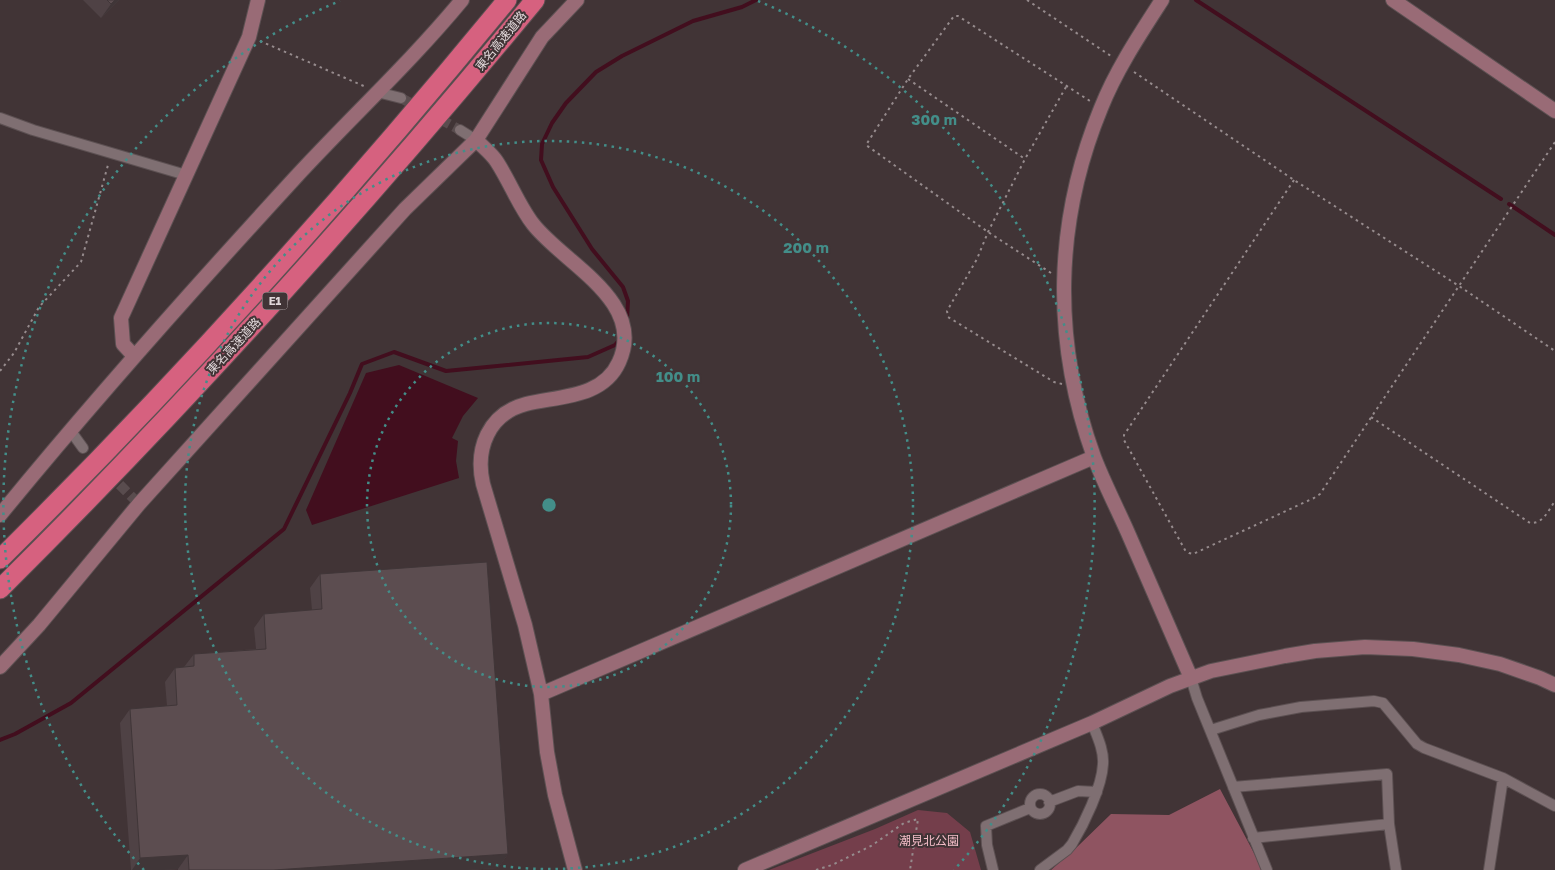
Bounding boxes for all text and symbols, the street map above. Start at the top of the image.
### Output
street label: 東名高速道路 [472,8,529,73]
text: 300 m [911,110,957,128]
text: 200 m [783,238,829,256]
road number: E1 [262,292,288,310]
street label: 東名高速道路 [204,314,264,377]
text: 100 m [656,367,700,385]
centre of rings [540,496,558,514]
park label: 潮見北公園 [899,833,959,848]

